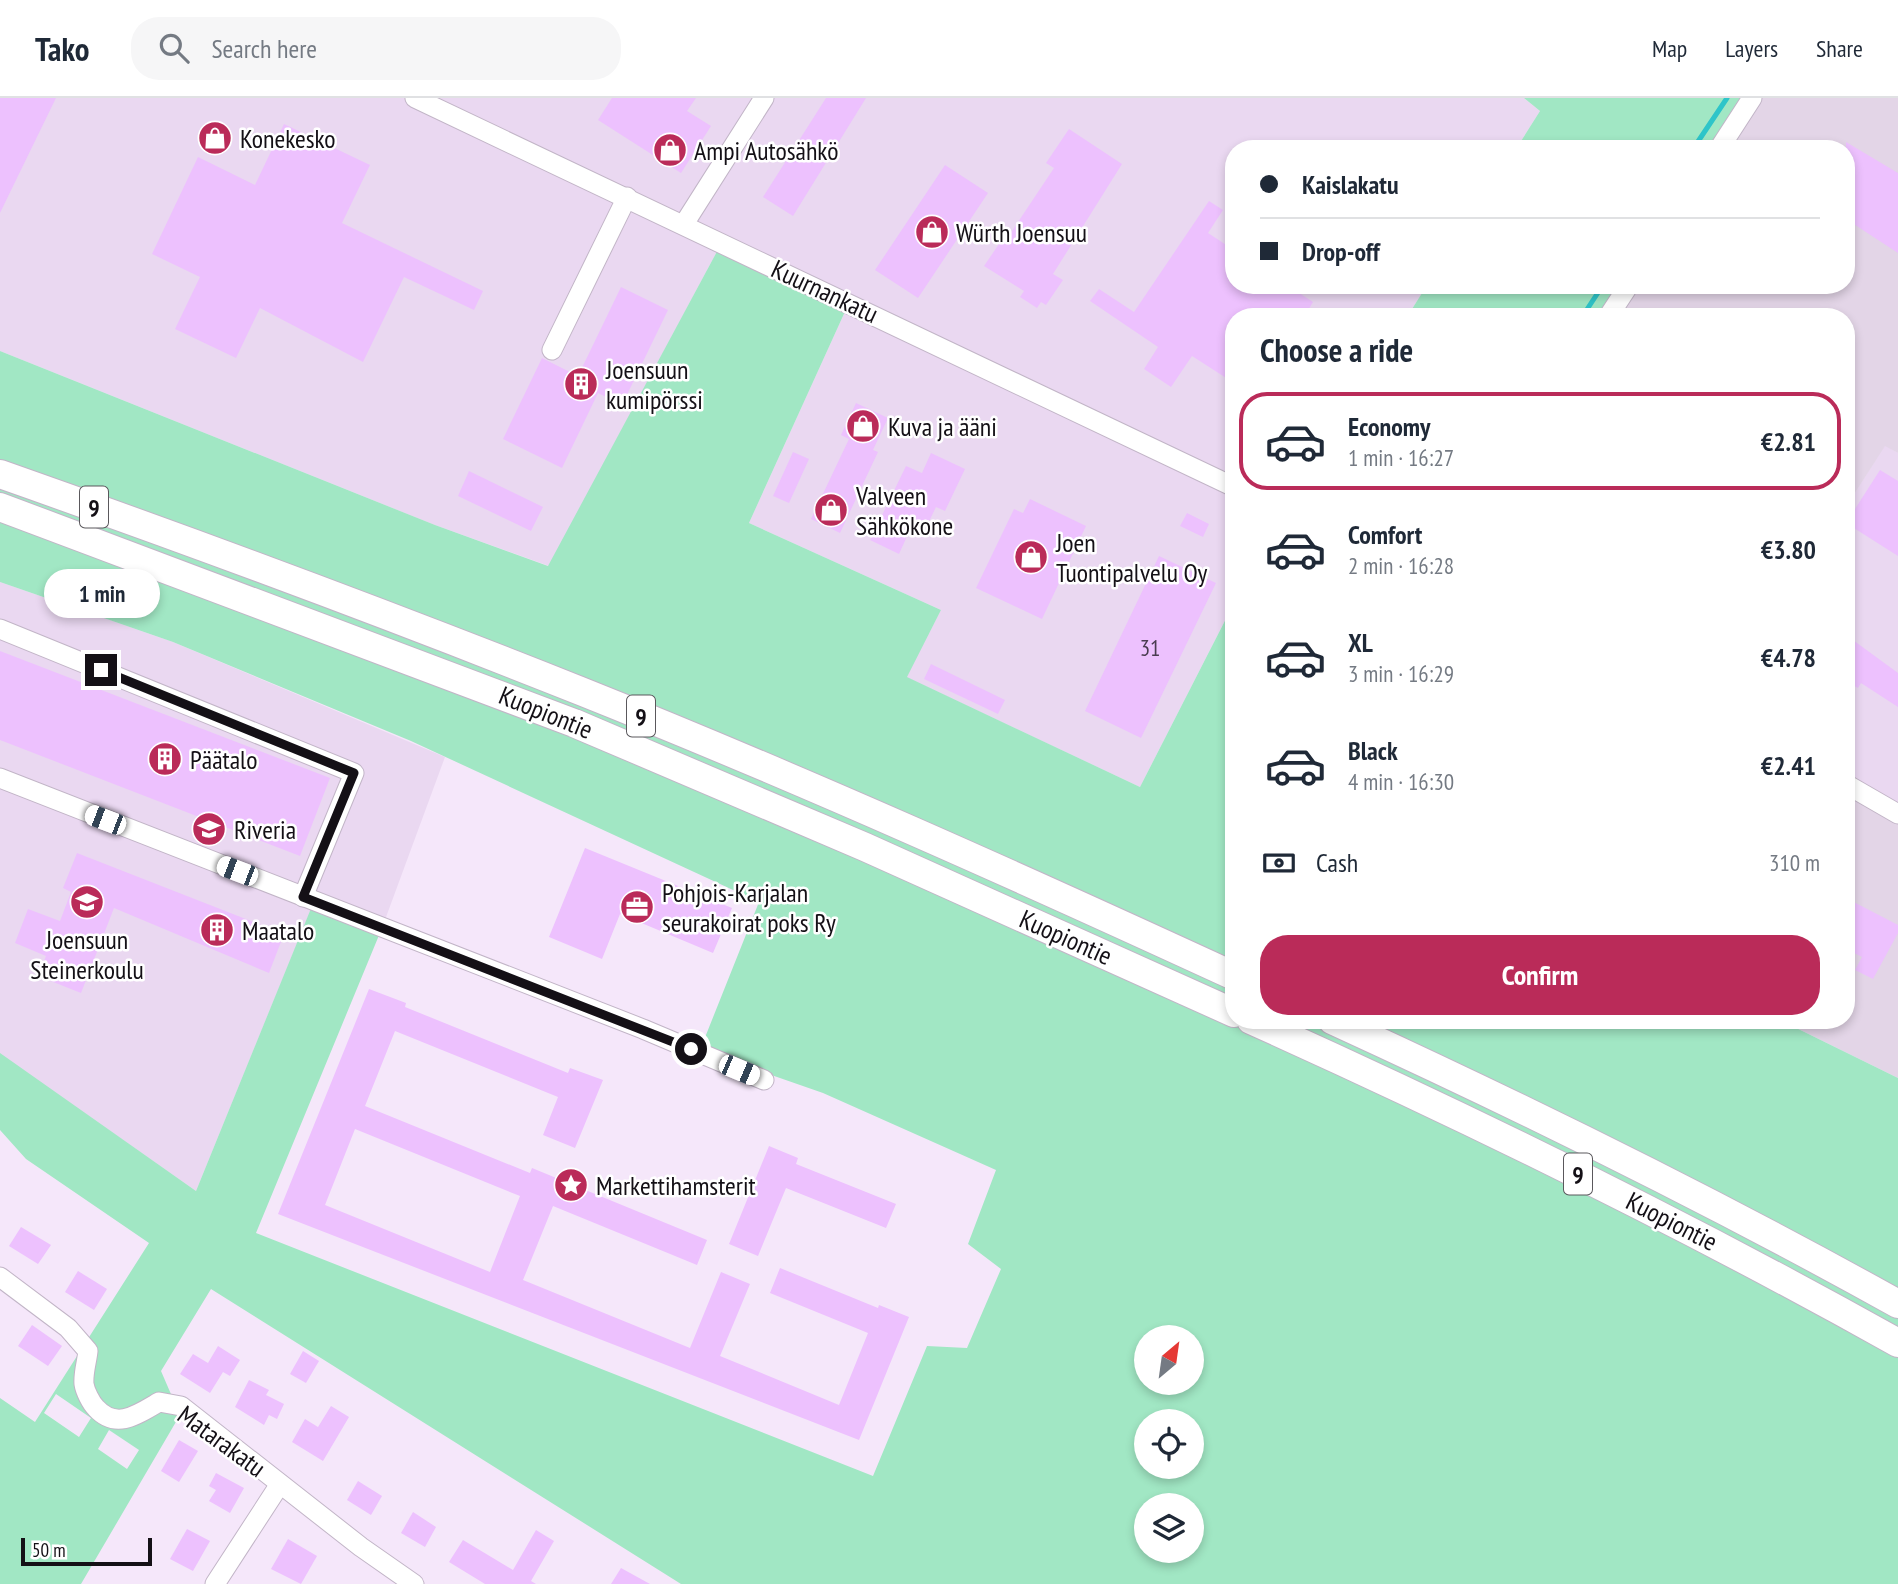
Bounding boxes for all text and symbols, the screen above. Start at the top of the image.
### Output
search box [131,17,621,80]
text: Tako [35,27,89,70]
icon: search [155,29,193,67]
text: Search here [211,32,317,65]
text: Map [1652,33,1687,64]
text: Layers [1725,33,1778,64]
text: Share [1816,33,1863,64]
shop icon: Konekesko [196,119,234,157]
place label: Konekesko [240,122,336,155]
shop icon: Ampi Autosähkö [651,131,689,169]
place label: Ampi Autosähkö [694,134,838,167]
text: Kaislakatu [1302,168,1399,201]
shop icon: Würth Joensuu [913,213,951,251]
place label: Würth Joensuu [956,216,1087,249]
text: Drop-off [1302,235,1380,268]
street label: Kuurnankatu [766,252,884,330]
text: Choose a ride [1260,329,1413,371]
place label: Joensuun kumipörssi [605,353,703,416]
building icon: Joensuun kumipörssi [562,365,600,403]
shop icon: Kuva ja ääni [844,407,882,445]
place label: Kuva ja ääni [888,410,997,443]
icon: car [1264,410,1327,473]
text: Economy [1348,410,1430,443]
text: €2.81 [1761,425,1816,458]
text: 1 min · 16:27 [1348,443,1454,472]
place label: Valveen Sähkökone [855,479,953,542]
road number: 9 [80,486,108,528]
shop icon: Valveen Sähkökone [812,491,850,529]
icon: car [1264,518,1327,581]
text: Comfort [1348,518,1422,551]
place label: Joen Tuontipalvelu Oy [1055,526,1208,589]
text: €3.80 [1761,533,1816,566]
shop icon: Joen Tuontipalvelu Oy [1012,538,1050,576]
text: 2 min · 16:28 [1348,551,1454,580]
callout: 1 min [43,568,159,618]
text: 1 min [79,579,125,608]
icon: car [1264,626,1327,689]
text: XL [1348,626,1373,659]
house number: 31 [1140,633,1160,662]
text: €4.78 [1761,641,1816,674]
route end [85,654,117,686]
text: 3 min · 16:29 [1348,659,1454,688]
street label: Kuopiontie [494,678,598,746]
road number: 9 [627,696,655,736]
icon: car [1264,734,1327,797]
text: Black [1348,734,1398,767]
building icon: Päätalo [146,740,184,778]
place label: Päätalo [190,743,257,776]
text: €2.41 [1761,749,1816,782]
text: 4 min · 16:30 [1348,767,1454,796]
car [82,803,129,837]
school or university icon: Riveria [190,810,228,848]
place label: Riveria [234,813,296,846]
icon: cash [1260,844,1298,882]
text: Cash [1316,846,1358,879]
text: 310 m [1769,848,1820,877]
car [214,854,261,888]
place label: Pohjois-Karjalan seurakoirat poks Ry [662,876,836,939]
school or university icon: Joensuun Steinerkoulu [68,883,106,921]
office icon: Pohjois-Karjalan seurakoirat poks Ry [618,888,656,926]
street label: Kuopiontie [1015,902,1117,972]
building icon: Maatalo [198,911,236,949]
place label: Maatalo [242,914,314,947]
place label: Joensuun Steinerkoulu [30,923,144,986]
button: Confirm [1260,935,1820,1015]
route start [675,1033,707,1065]
car [716,1052,763,1088]
road number: 9 [1564,1154,1592,1194]
place icon: Markettihamsterit [552,1166,590,1204]
place label: Markettihamsterit [596,1169,756,1202]
street label: Kuopiontie [1621,1184,1723,1258]
north arrow [1134,1325,1204,1395]
map controls [1134,1325,1204,1563]
street label: Matarakatu [171,1398,273,1484]
button: locate [1134,1409,1204,1479]
button: layers [1134,1493,1204,1563]
scale bar [21,1535,152,1567]
text: 50 m [32,1538,66,1562]

